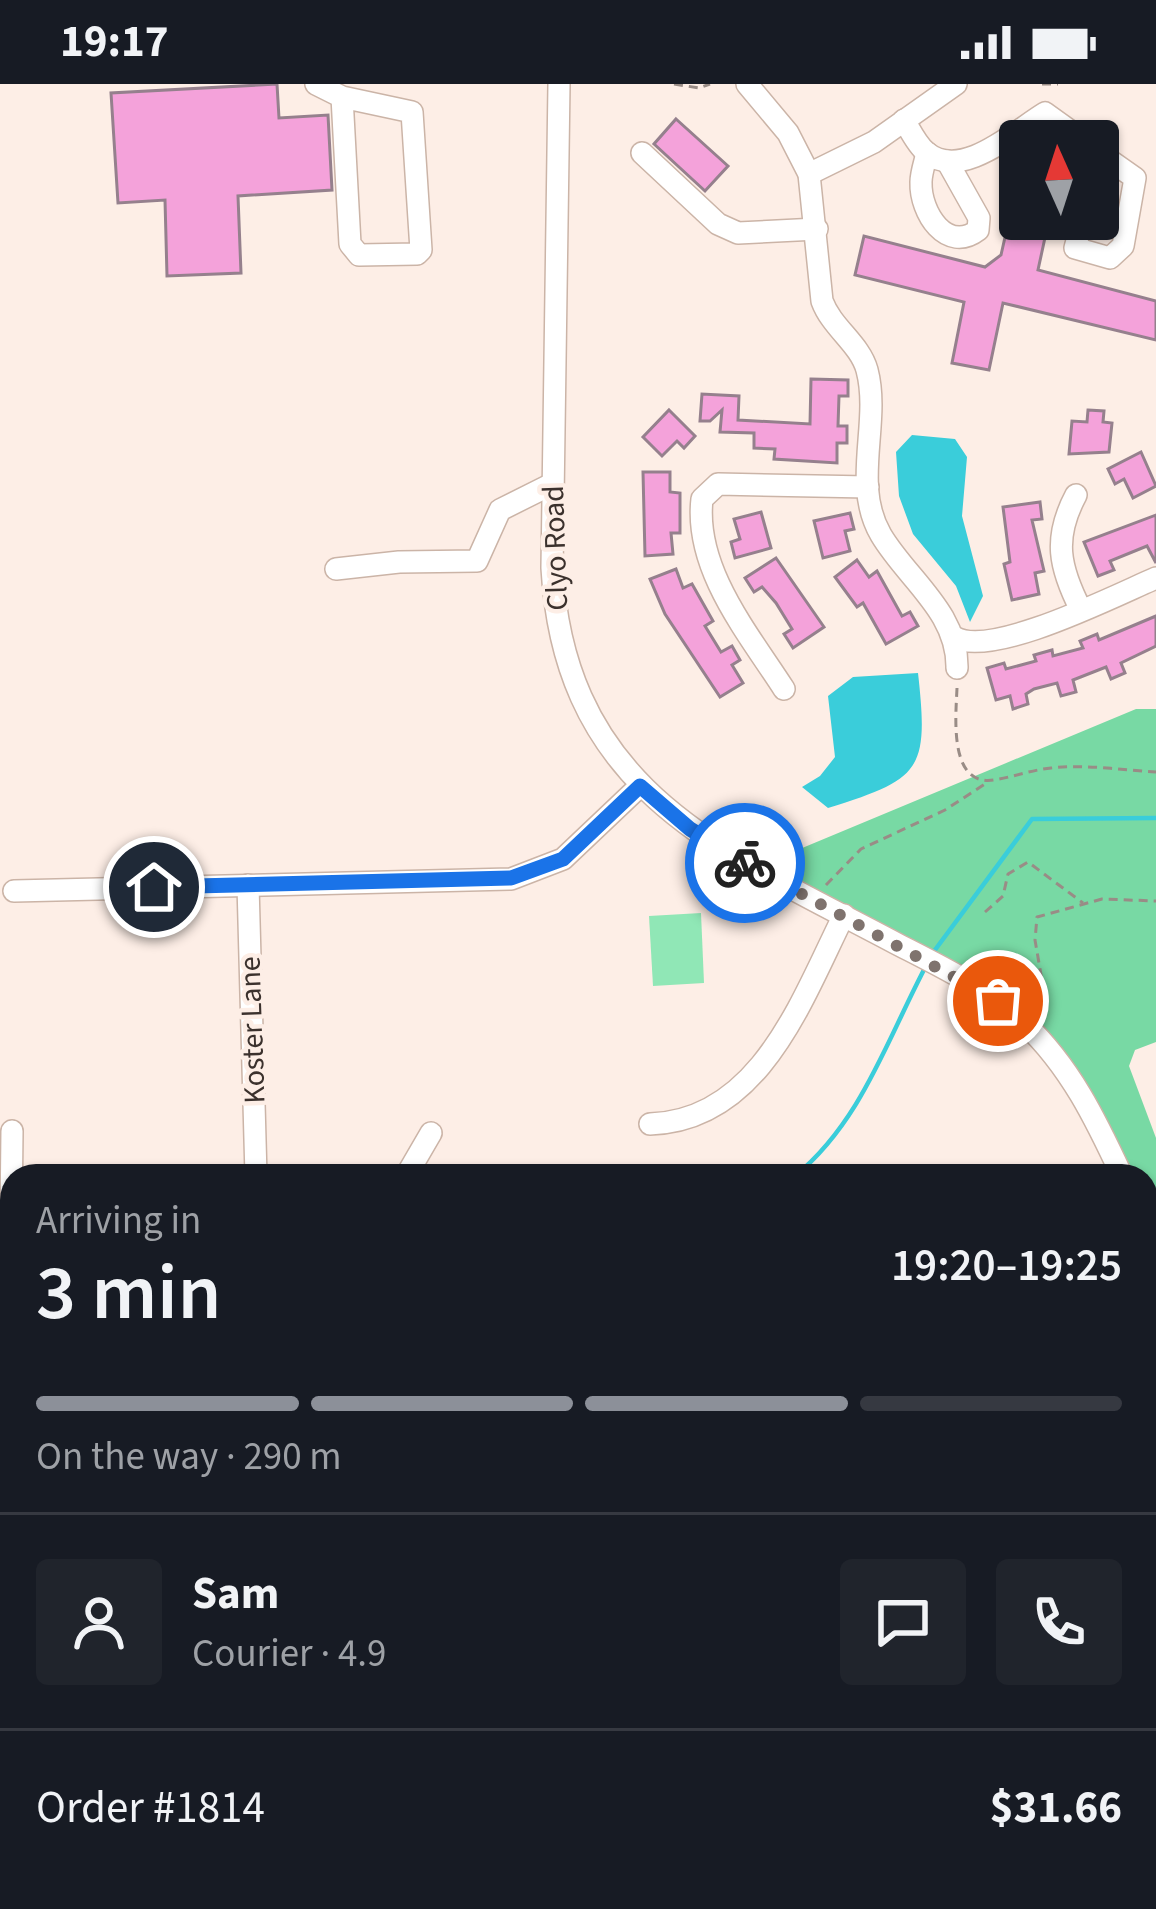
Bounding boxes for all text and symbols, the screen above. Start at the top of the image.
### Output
text: 19:17 [60,10,169,74]
north arrow [999,120,1119,240]
map controls [999,120,1119,240]
street label: Clyo Road [532,485,579,611]
courier [685,803,805,923]
icon: bike [712,830,778,896]
pin [103,836,205,938]
icon: home [121,854,187,920]
pin [947,950,1049,1052]
street label: Koster Lane [228,956,277,1104]
icon: bag [965,968,1031,1034]
text: Arriving in [36,1193,201,1249]
text: 19:20–19:25 [891,1234,1122,1298]
text: 3 min [36,1238,221,1349]
text: On the way · 290 m [36,1429,342,1485]
button: person [36,1559,162,1685]
button: chat [840,1559,966,1685]
button: phone [996,1559,1122,1685]
text: Sam [192,1562,279,1626]
text: Courier · 4.9 [192,1626,386,1682]
text: Order #1814 [36,1776,265,1840]
text: $31.66 [990,1776,1122,1840]

